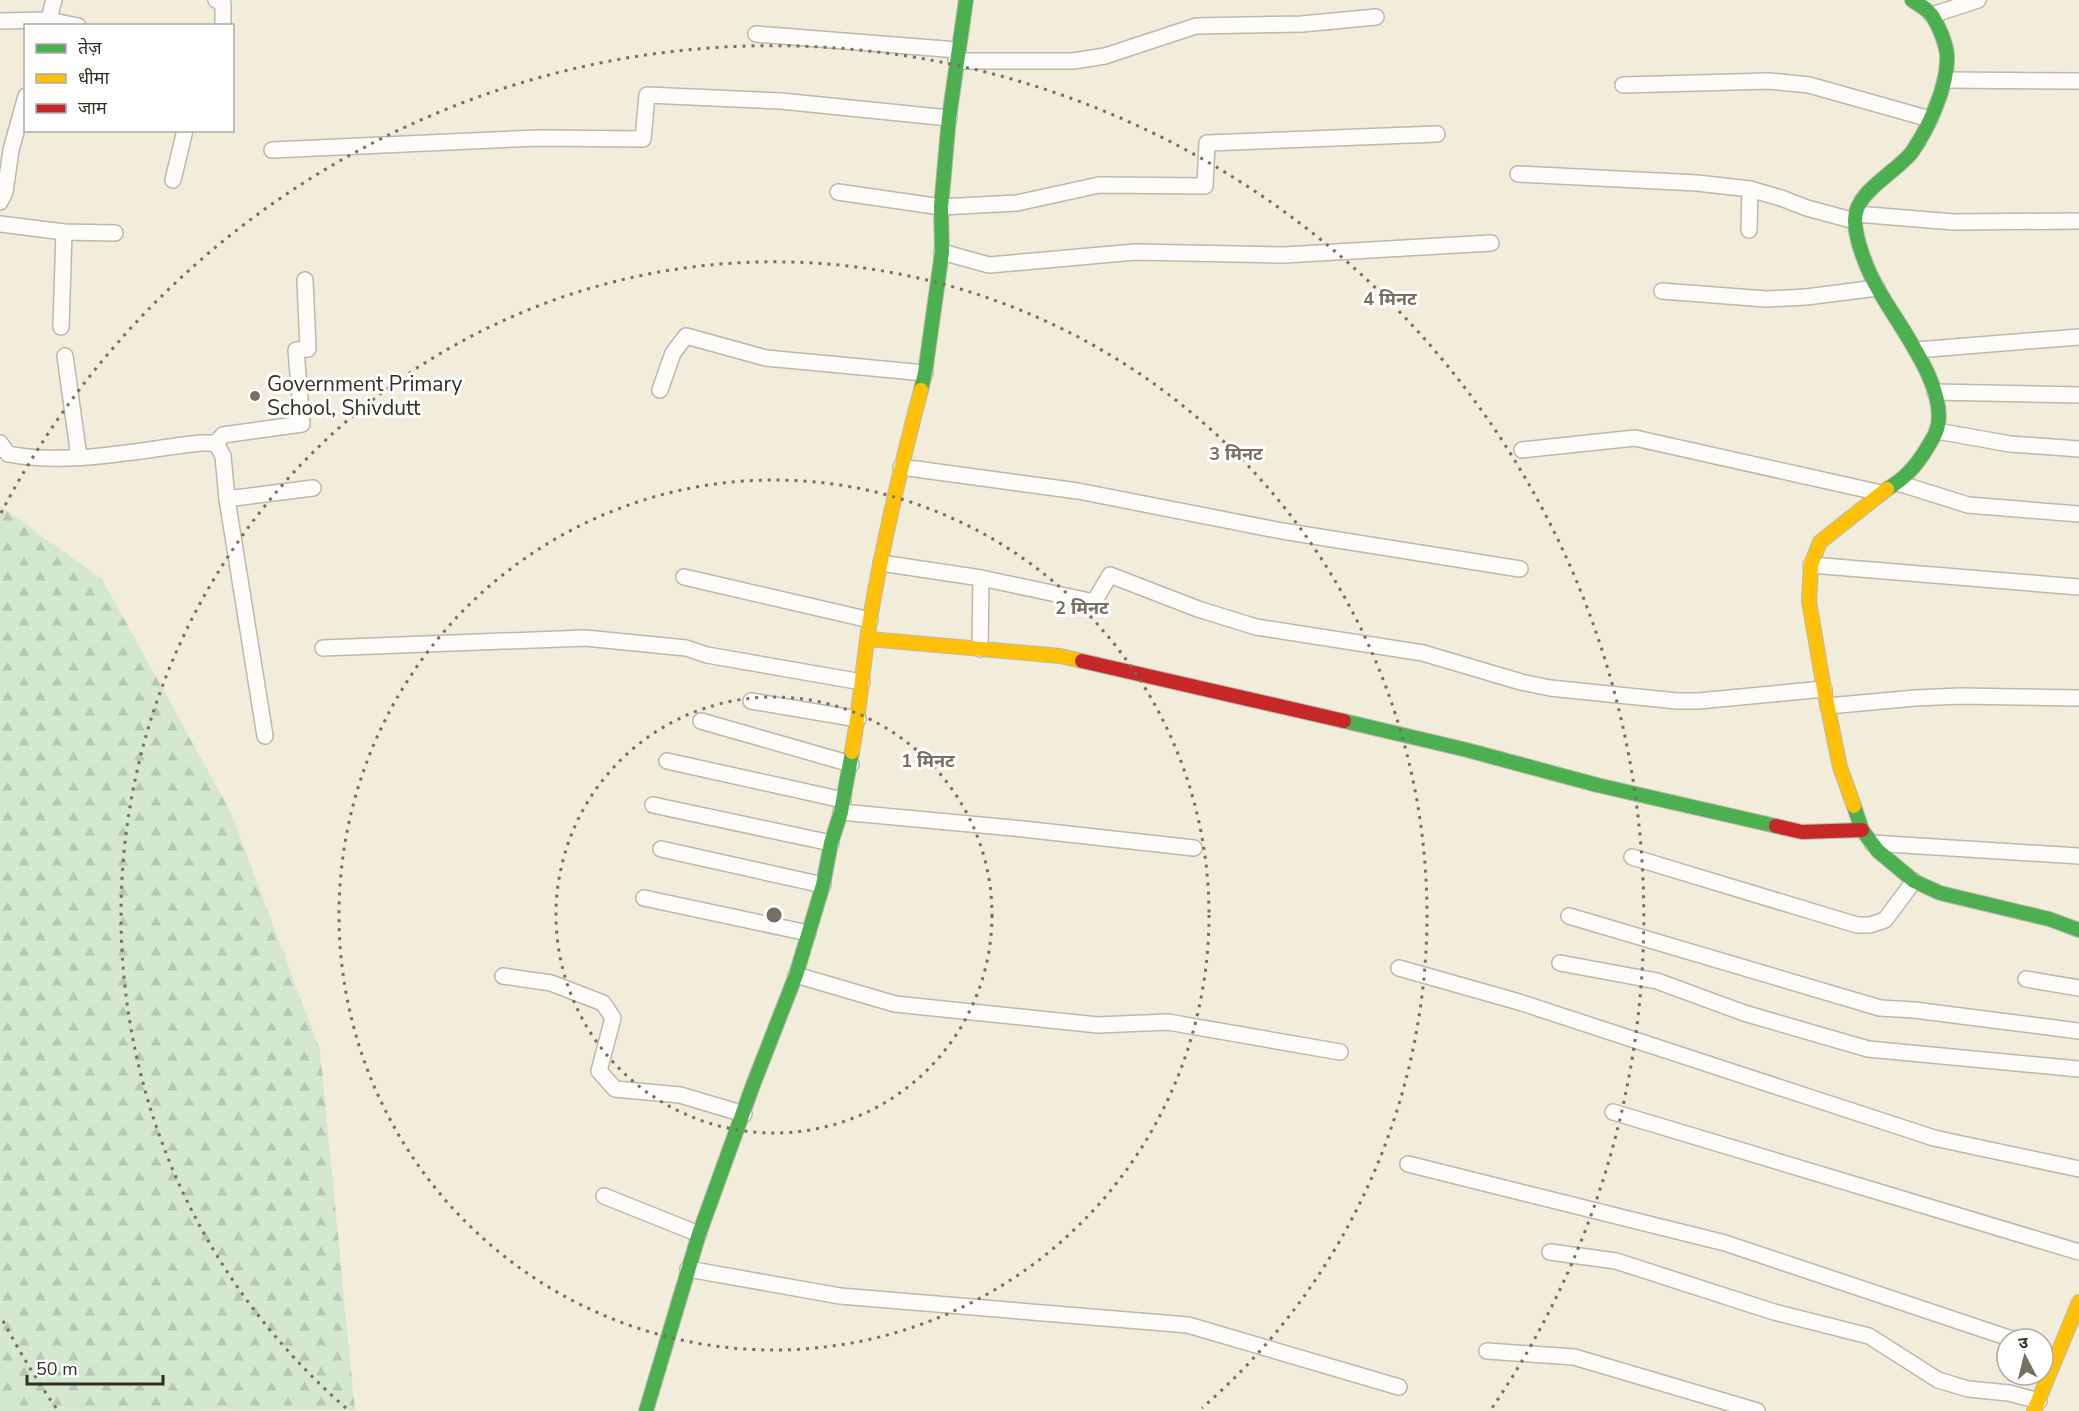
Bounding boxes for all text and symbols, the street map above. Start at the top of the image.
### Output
legend [24,24,234,132]
text: तेज़ [78,36,102,60]
text: धीमा [78,66,109,90]
text: जाम [78,96,108,120]
text: 4 मिनट [1363,287,1417,311]
place label: Government Primary School, Shivdutt [267,370,463,422]
marker: Government Primary School, Shivdutt [248,389,262,403]
text: 3 मिनट [1209,442,1263,466]
text: 2 मिनट [1055,596,1109,620]
text: 1 मिनट [901,749,955,773]
centre of rings [764,905,784,925]
north arrow [1995,1327,2055,1387]
text: उ [2017,1332,2030,1355]
scale bar [27,1348,164,1386]
text: 50 m [36,1357,78,1381]

